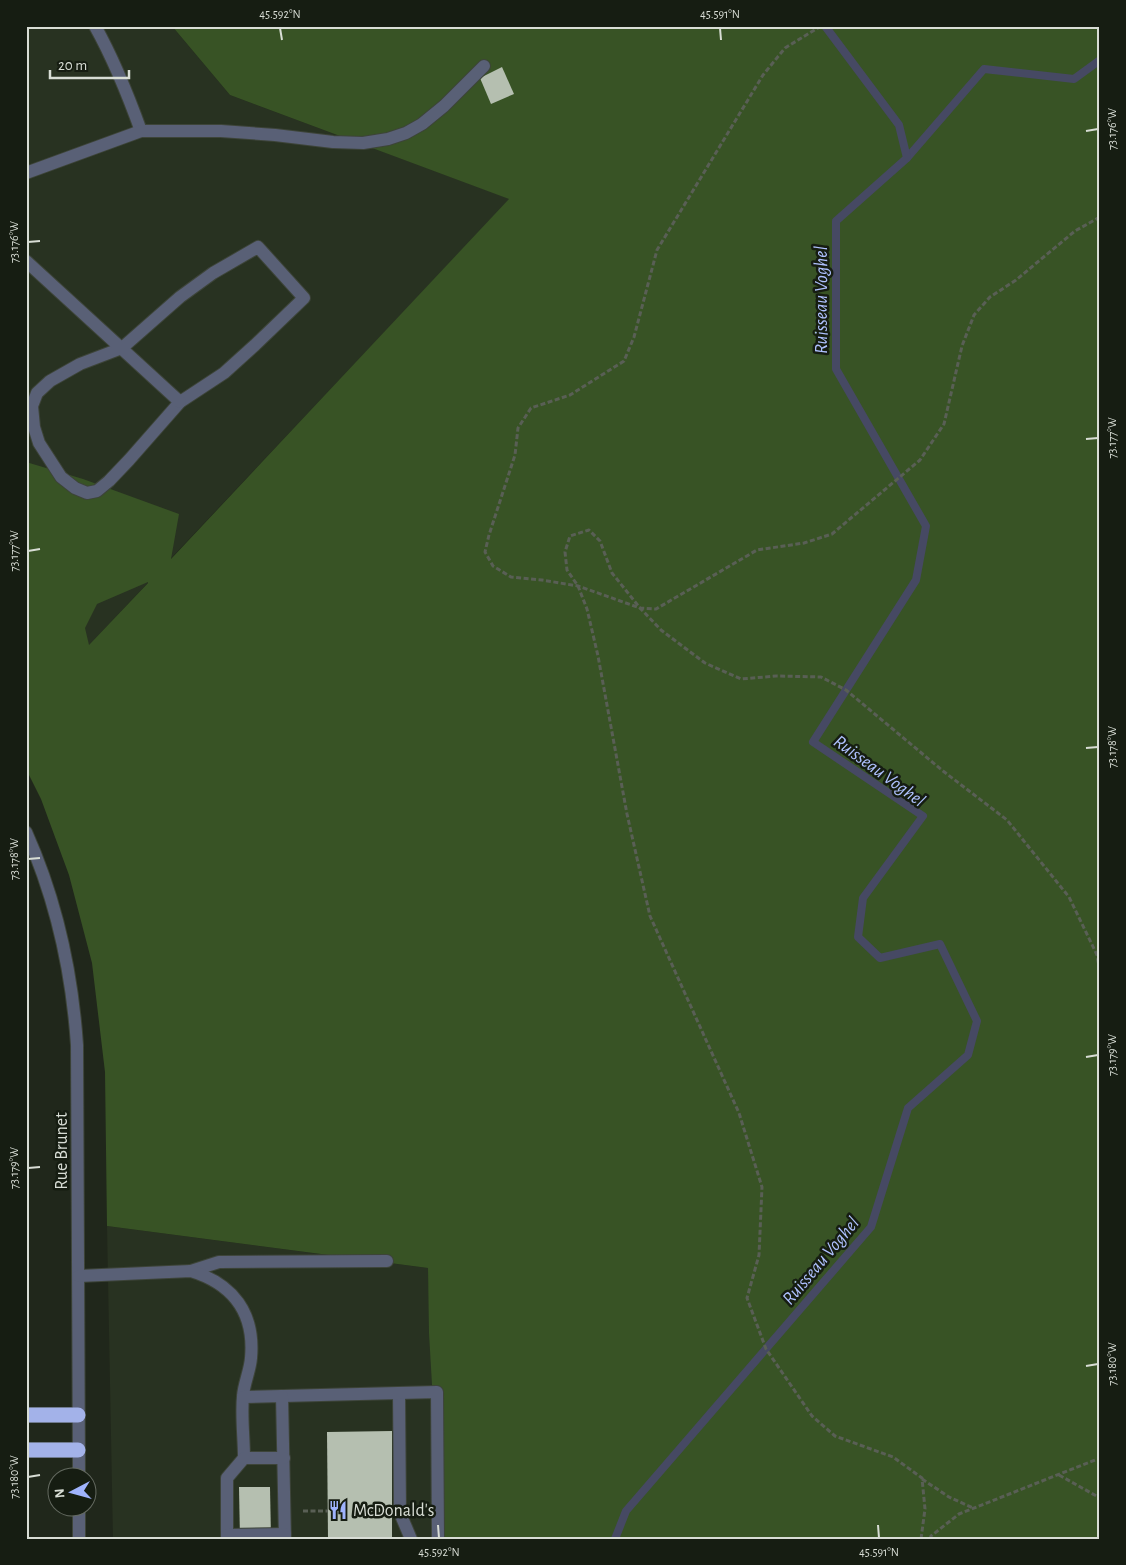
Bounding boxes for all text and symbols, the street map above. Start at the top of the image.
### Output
text: 45.592°N [259,8,301,20]
text: 45.591°N [700,8,740,20]
scale bar [50,48,129,80]
text: 20 m [58,58,87,73]
text: 73.176°W [1106,108,1118,150]
text: 73.176°W [8,221,20,263]
water label: Ruisseau Voghel [812,246,831,354]
text: 73.177°W [1106,417,1118,459]
text: 73.177°W [8,530,20,572]
text: 73.178°W [1106,726,1118,768]
water label: Ruisseau Voghel [830,732,929,811]
text: 73.178°W [8,838,20,880]
text: 73.179°W [1106,1034,1118,1076]
street label: Rue Brunet [53,1112,71,1190]
text: 73.179°W [8,1147,20,1189]
water label: Ruisseau Voghel [779,1213,863,1309]
text: 73.180°W [1106,1342,1118,1386]
text: 73.180°W [8,1455,20,1499]
north arrow [48,1468,98,1518]
text: N [53,1488,68,1499]
restaurant icon: McDonald's [327,1499,349,1521]
place label: McDonald's [353,1502,435,1520]
text: 45.592°N [418,1546,460,1558]
text: 45.591°N [859,1546,899,1558]

